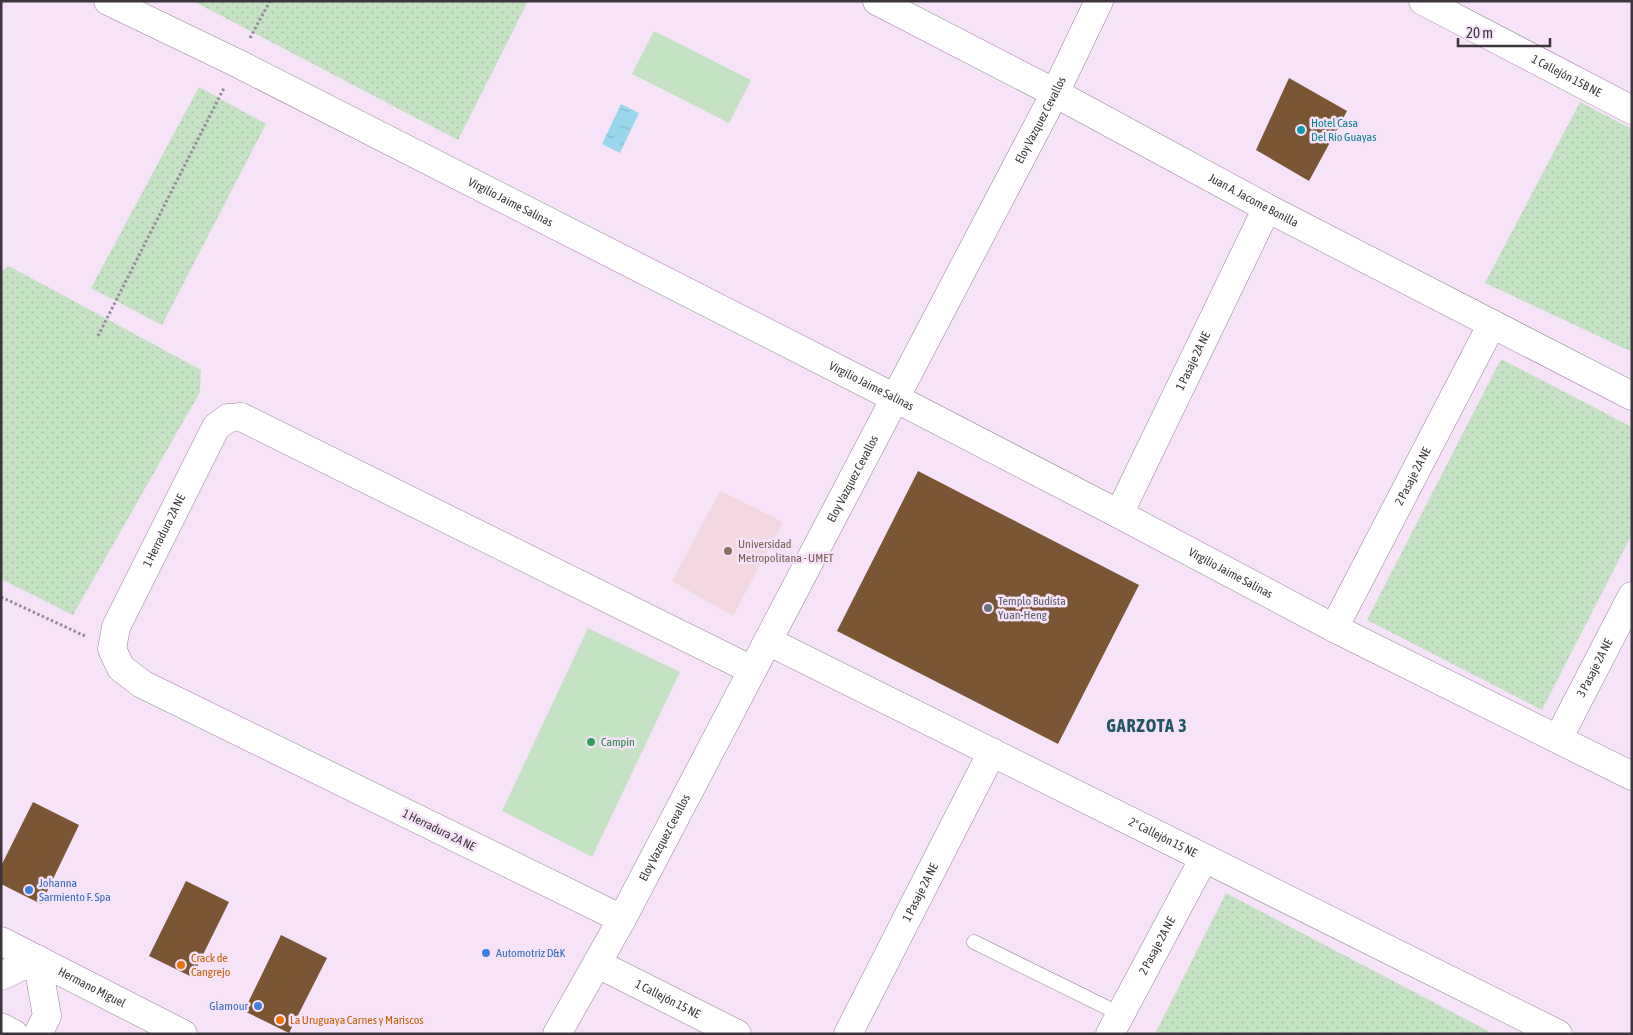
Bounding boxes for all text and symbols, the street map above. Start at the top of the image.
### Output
scale bar [1458,15,1550,47]
text: 20 m [1466,24,1493,41]
street label: 1 Callejón 15B NE [1529,52,1604,100]
street label: Eloy Vazquez Cevallos [1012,74,1069,166]
place label: Hotel Casa Del Rio Guayas [1311,116,1376,144]
marker: Hotel Casa Del Rio Guayas [1295,124,1307,136]
street label: Juan A. Jacome Bonilla [1206,171,1301,230]
street label: Virgilio Jaime Salinas [466,175,555,230]
street label: 1 Pasaje 2A NE [1173,329,1213,393]
street label: Virgilio Jaime Salinas [827,359,916,413]
street label: Eloy Vazquez Cevallos [824,433,881,525]
street label: 2 Pasaje 2A NE [1392,445,1434,508]
street label: 1 Herradura 2A NE [140,492,188,569]
place label: Universidad Metropolitana - UMET [738,537,834,565]
marker: Universidad Metropolitana - UMET [722,545,734,557]
street label: Virgilio Jaime Salinas [1186,545,1275,601]
place label: Templo Budista Yuan-Heng [998,594,1066,622]
marker: Templo Budista Yuan-Heng [982,602,994,614]
street label: 3 Pasaje 2A NE [1574,636,1616,699]
district label: GARZOTA 3 [1106,715,1188,736]
place label: Campin [601,735,635,749]
marker: Campin [585,736,597,748]
street label: Eloy Vazquez Cevallos [636,792,693,883]
street label: 1 Herradura 2A NE [400,806,478,854]
street label: 2° Callejón 15 NE [1126,815,1199,860]
street label: 1 Pasaje 2A NE [900,861,941,924]
place label: Johanna Sarmiento F. Spa [39,876,111,904]
marker: Johanna Sarmiento F. Spa [23,884,35,896]
street label: 2 Pasaje 2A NE [1136,914,1178,977]
place label: Automotriz D&K [496,946,566,960]
marker: Automotriz D&K [480,947,492,959]
place label: Crack de Cangrejo [191,951,231,979]
marker: Crack de Cangrejo [175,959,187,971]
street label: Hermano Miguel [56,964,129,1011]
street label: 1 Callejón 15 NE [633,977,703,1021]
place label: Glamour [209,999,248,1013]
marker: Glamour [252,1000,264,1012]
place label: La Uruguaya Carnes y Mariscos [290,1013,424,1027]
marker: La Uruguaya Carnes y Mariscos [274,1014,286,1026]

